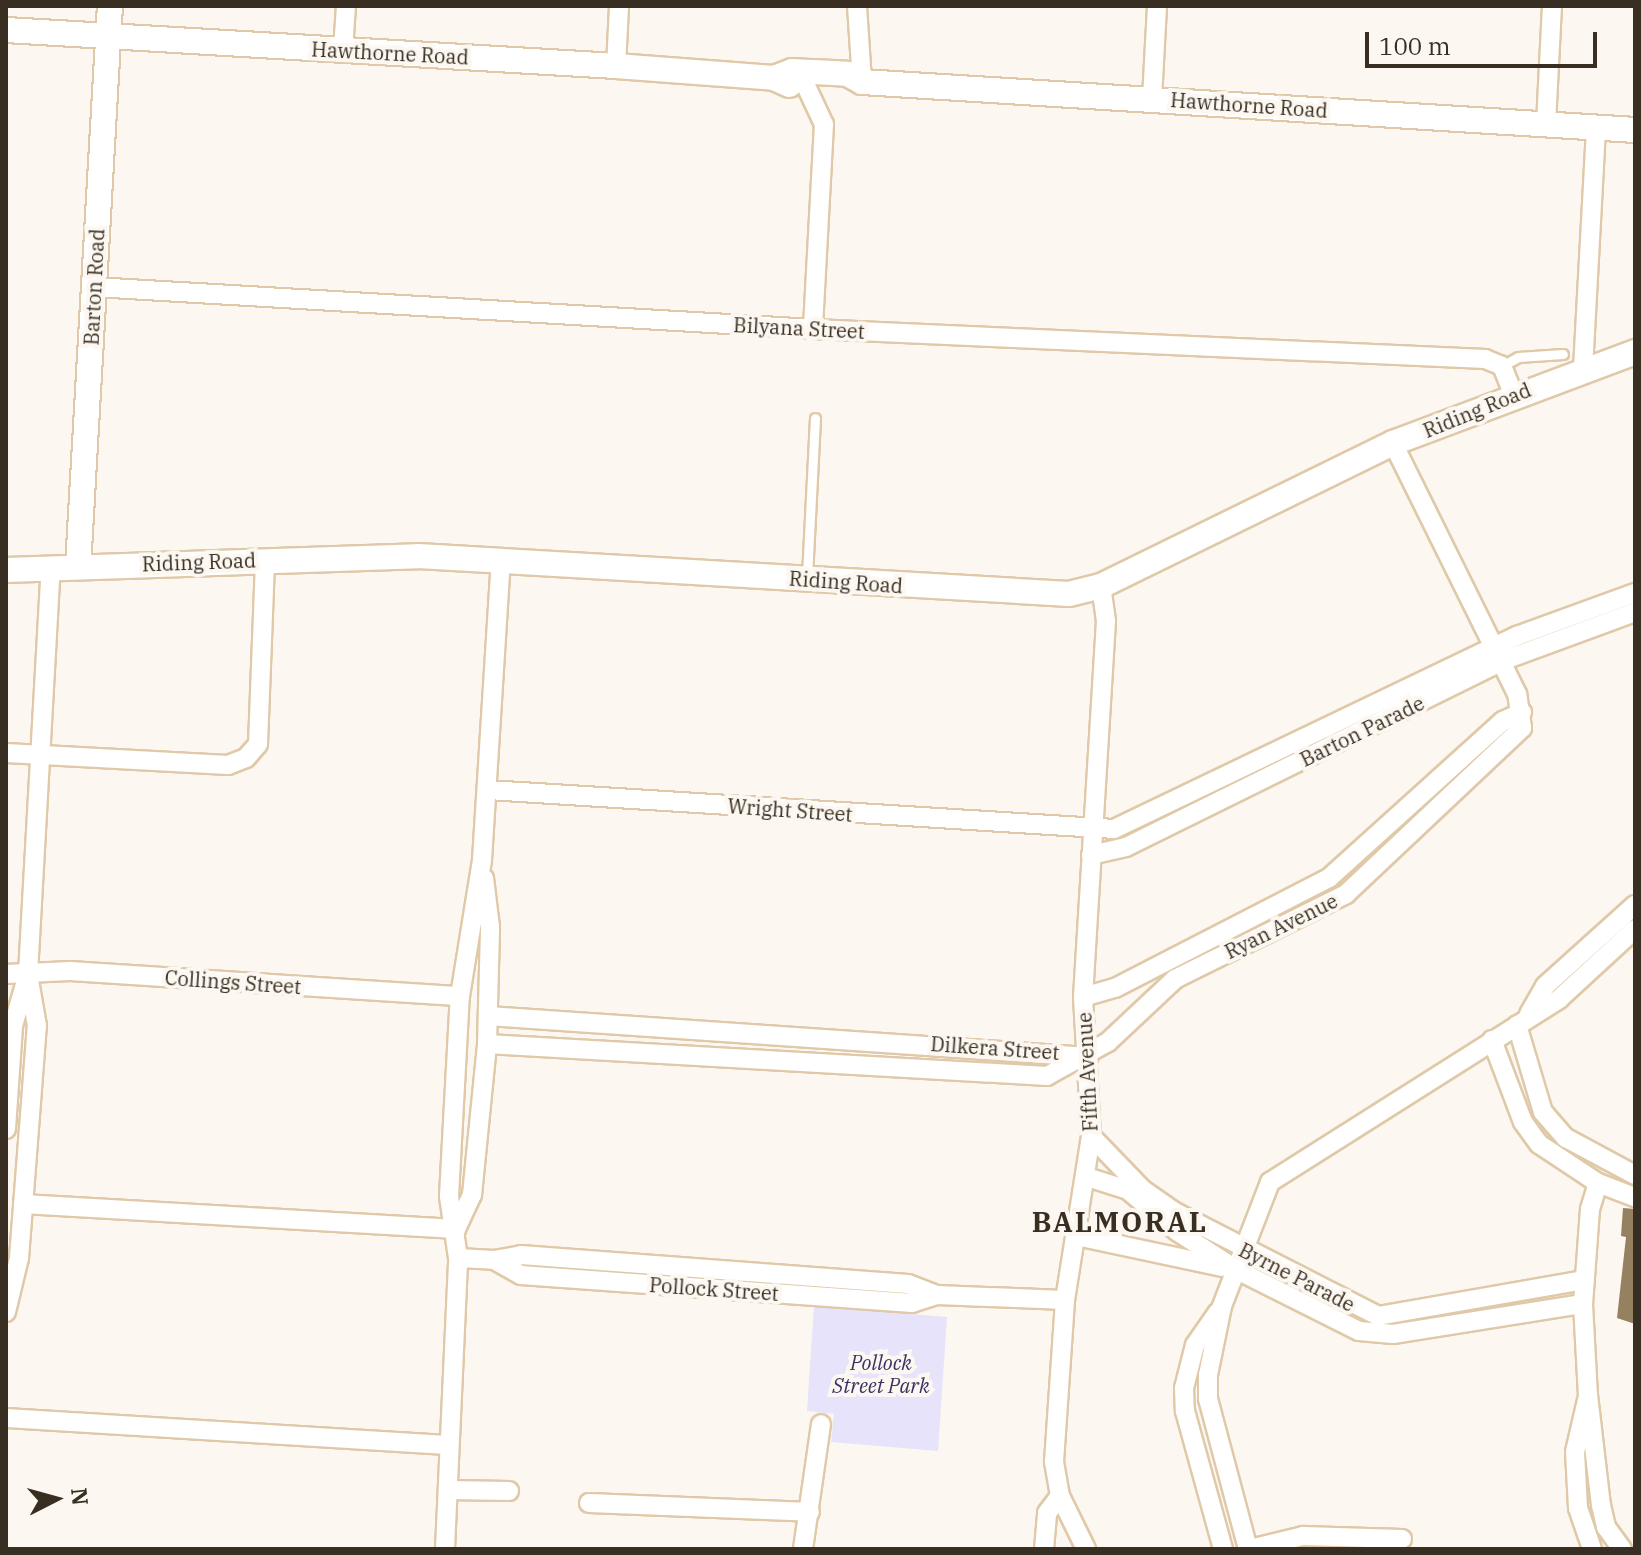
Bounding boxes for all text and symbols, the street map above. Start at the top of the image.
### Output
scale bar [1369,16,1601,66]
text: 100 m [1379,30,1451,62]
street label: Hawthorne Road [311,37,469,69]
street label: Hawthorne Road [1170,88,1328,122]
street label: Barton Road [79,228,109,346]
street label: Bilyana Street [733,313,865,343]
street label: Riding Road [1420,377,1534,443]
street label: Riding Road [142,548,256,576]
street label: Riding Road [788,566,904,598]
street label: Barton Parade [1296,691,1428,771]
street label: Wright Street [727,794,853,826]
street label: Ryan Avenue [1221,888,1341,964]
street label: Collings Street [164,965,302,999]
street label: Fifth Avenue [1072,1012,1102,1132]
street label: Dilkera Street [930,1032,1060,1064]
district label: BALMORAL [1032,1205,1208,1239]
street label: Byrne Parade [1235,1238,1359,1316]
street label: Pollock Street [648,1273,780,1305]
park label: Pollock Street Park [832,1350,930,1397]
north arrow [16,1459,96,1539]
text: N [65,1486,96,1507]

